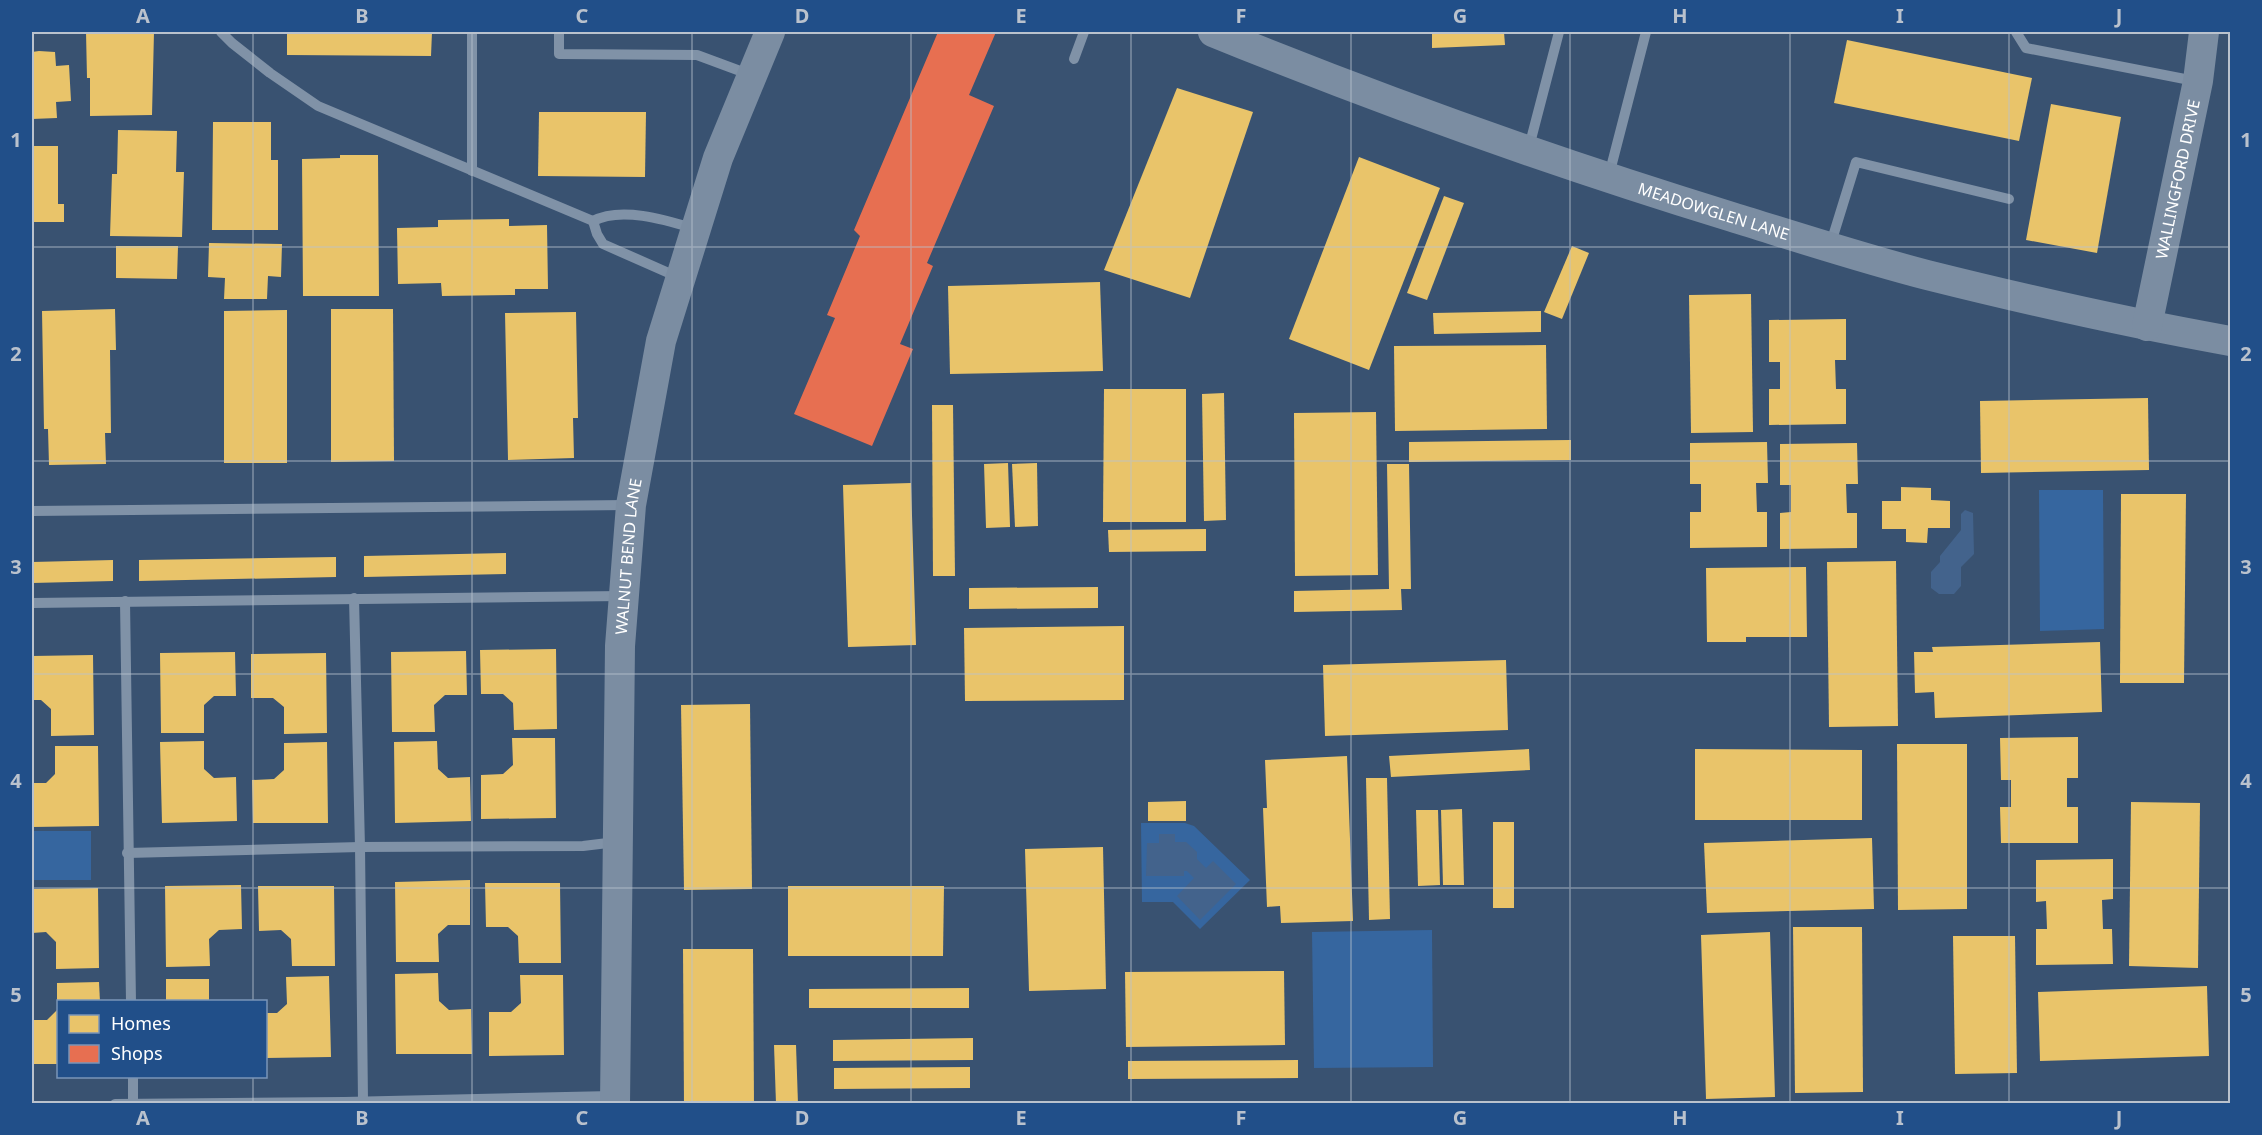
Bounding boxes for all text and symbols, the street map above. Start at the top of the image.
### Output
text: A [136,2,150,29]
text: B [355,2,369,29]
text: C [576,2,589,29]
text: D [795,2,809,29]
text: E [1015,2,1027,29]
text: F [1236,2,1246,29]
text: G [1453,2,1467,29]
text: H [1672,2,1688,29]
text: I [1896,2,1904,29]
text: J [2114,2,2122,29]
street label: WALLINGFORD DRIVE [2150,97,2205,261]
text: 1 [10,126,22,153]
text: 1 [2240,126,2252,153]
street label: MEADOWGLEN LANE [1635,177,1792,245]
text: 2 [10,340,22,367]
text: 2 [2240,340,2252,367]
street label: WALNUT BEND LANE [610,476,647,635]
text: 3 [10,553,22,580]
text: 3 [2240,553,2252,580]
text: 4 [10,767,22,794]
text: 4 [2240,767,2252,794]
text: 5 [10,981,22,1008]
text: 5 [2240,981,2252,1008]
legend [57,1000,267,1078]
text: Homes [111,1011,171,1035]
text: Shops [111,1041,163,1065]
text: A [136,1104,150,1131]
text: B [355,1104,369,1131]
text: C [576,1104,589,1131]
text: D [795,1104,809,1131]
text: E [1015,1104,1027,1131]
text: F [1236,1104,1246,1131]
text: G [1453,1104,1467,1131]
text: H [1672,1104,1688,1131]
text: I [1896,1104,1904,1131]
text: J [2114,1104,2122,1131]

